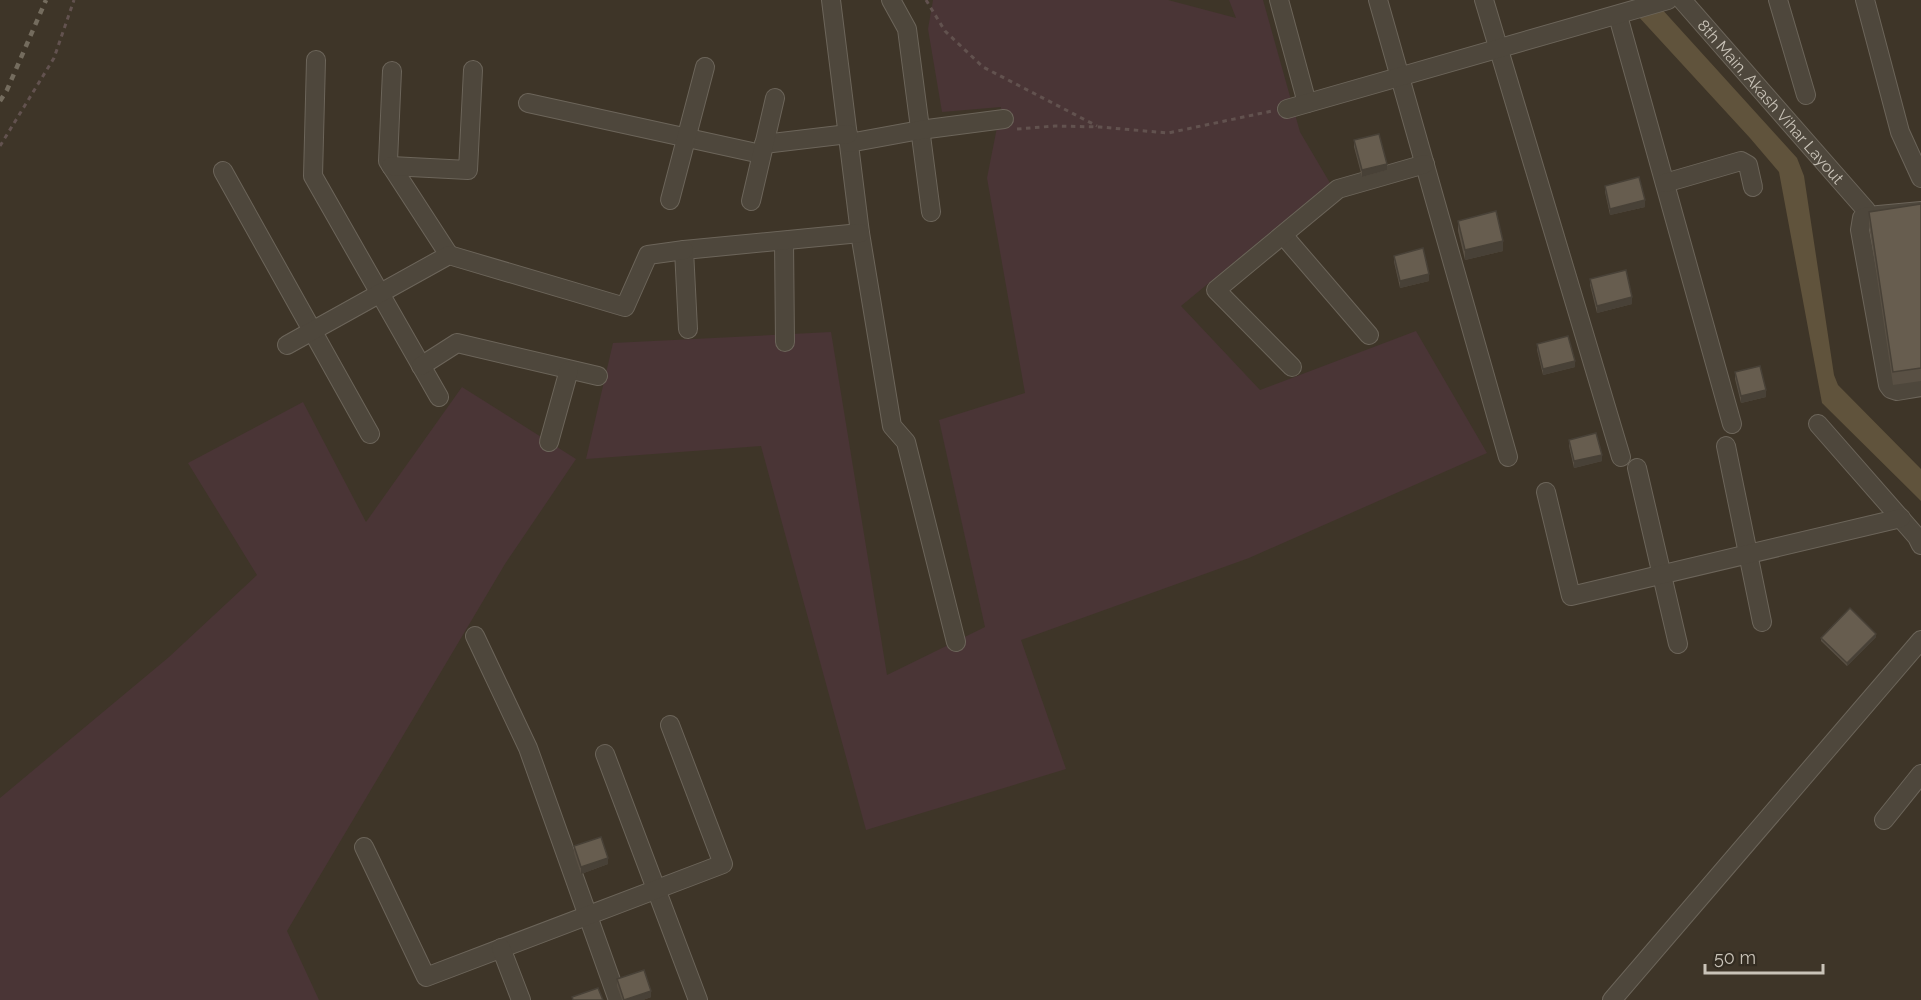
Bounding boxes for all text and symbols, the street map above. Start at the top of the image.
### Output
street label: 8th Main, Akash Vihar Layout [1694,16,1848,188]
scale bar [1705,937,1824,975]
text: 50 m [1714,947,1756,968]

